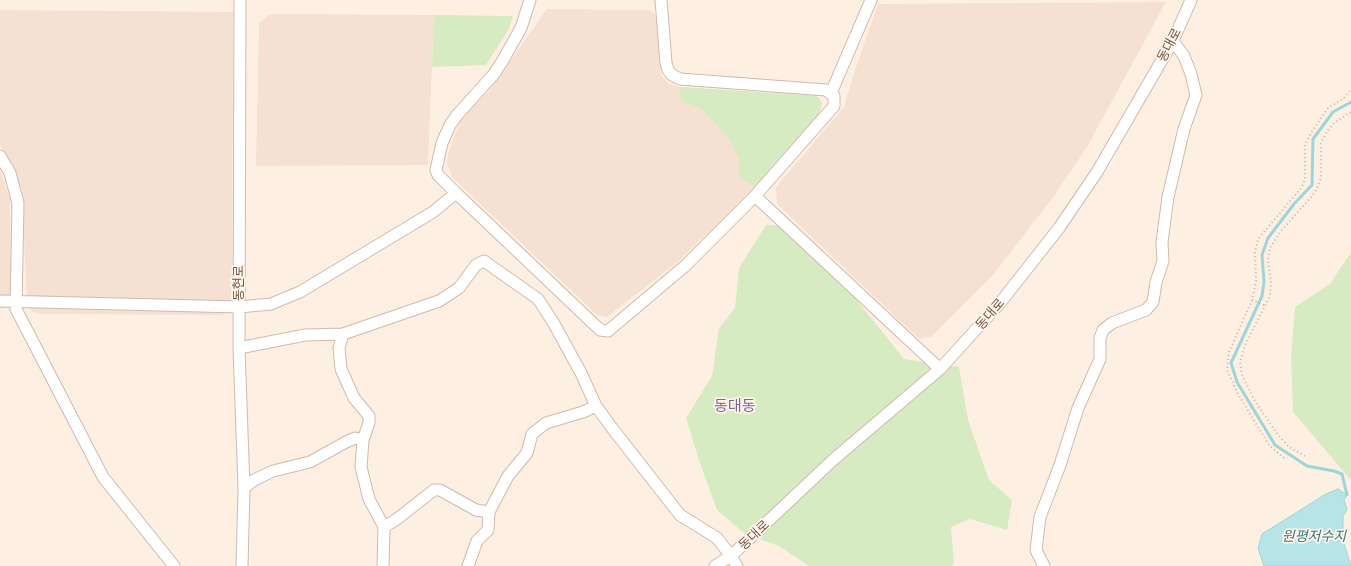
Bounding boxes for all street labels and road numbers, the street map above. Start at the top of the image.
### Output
street label: 동대로 [1154,25,1184,65]
street label: 동현로 [231,265,247,301]
street label: 동대로 [972,295,1008,333]
street label: 동대로 [736,517,772,553]

